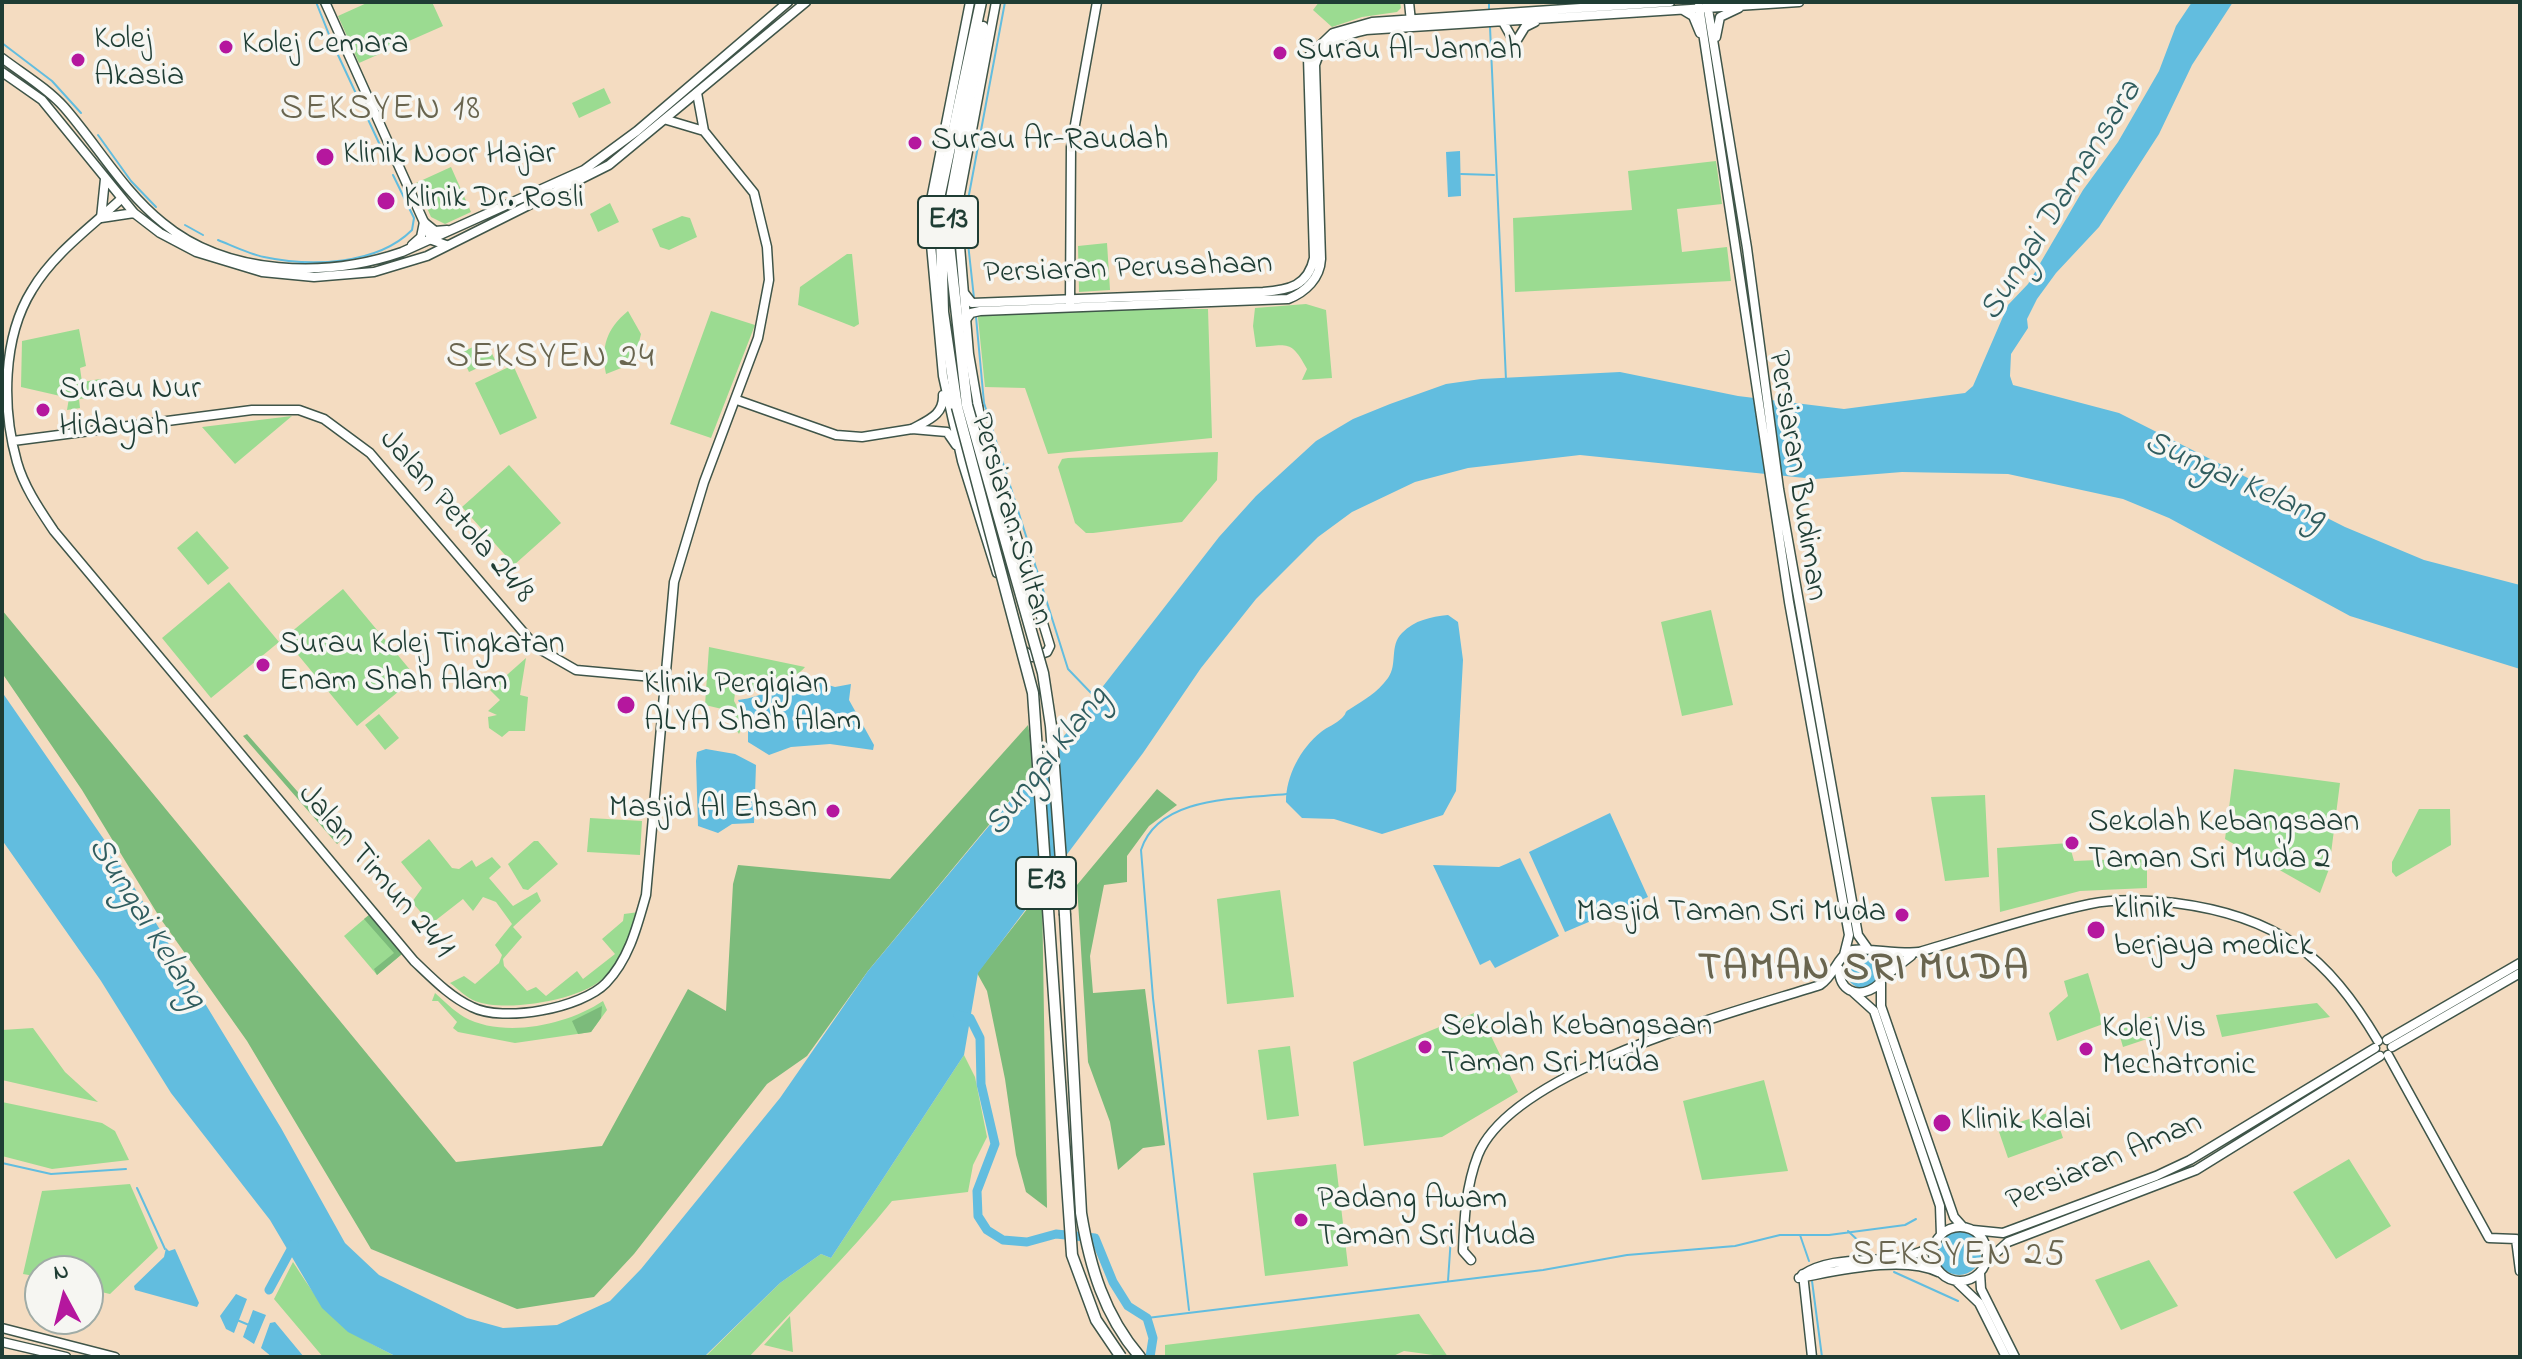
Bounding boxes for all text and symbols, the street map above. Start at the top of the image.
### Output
place label: Kolej Akasia [94,23,184,98]
place label: Kolej Cemara [242,28,409,66]
place label: Surau Al-Jannah [1296,34,1522,72]
marker: Kolej Cemara [217,38,235,56]
marker: Surau Al-Jannah [1271,44,1289,62]
marker: Kolej Akasia [69,51,87,69]
water label: Sungai Damansara [1973,74,2153,330]
district label: SEKSYEN 18 [280,90,482,134]
place label: Surau Ar-Raudah [931,124,1168,162]
marker: Surau Ar-Raudah [906,134,924,152]
place label: Klinik Noor Hajar [343,138,555,176]
marker: Klinik Noor Hajar [314,146,336,168]
place label: Klinik Dr. Rosli [404,182,584,220]
marker: Klinik Dr. Rosli [375,190,397,212]
road number: E13 [918,196,978,248]
street label: Persiaran Perusahaan [983,247,1273,295]
district label: SEKSYEN 24 [446,338,656,382]
street label: Persiaran Budiman [1756,348,1834,604]
place label: Surau Nur Hidayah [59,373,201,448]
marker: Surau Nur Hidayah [34,401,52,419]
street label: Persiaran Sultan [959,410,1059,630]
street label: Jalan Petola 24/8 [369,423,541,613]
water label: Sungai Kelang [2137,424,2331,540]
place label: Surau Kolej Tingkatan Enam Shah Alam [279,628,565,703]
marker: Surau Kolej Tingkatan Enam Shah Alam [254,656,272,674]
place label: Klinik Pergigian ALYA Shah Alam [644,668,861,743]
water label: Sungai Klang [978,680,1120,846]
marker: Klinik Pergigian ALYA Shah Alam [615,694,637,716]
street label: Jalan Timun 24/1 [288,778,460,968]
place label: Masjid Al Ehsan [609,792,817,830]
marker: Masjid Al Ehsan [824,802,842,820]
place label: Sekolah Kebangsaan Taman Sri Muda 2 [2088,806,2359,881]
water label: Sungai Kelang [76,831,214,1017]
marker: Sekolah Kebangsaan Taman Sri Muda 2 [2063,834,2081,852]
road number: E13 [1016,857,1076,909]
place label: klinik berjaya medick [2114,893,2313,968]
place label: Masjid Taman Sri Muda [1576,896,1886,934]
marker: Masjid Taman Sri Muda [1893,906,1911,924]
marker: klinik berjaya medick [2085,919,2107,941]
district label: TAMAN SRI MUDA [1698,947,2030,995]
place label: Sekolah Kebangsaan Taman Sri Muda [1441,1010,1712,1085]
place label: Kolej Vis Mechatronic [2102,1012,2256,1087]
marker: Sekolah Kebangsaan Taman Sri Muda [1416,1038,1434,1056]
marker: Kolej Vis Mechatronic [2077,1040,2095,1058]
place label: Klinik Kalai [1960,1104,2091,1142]
street label: Persiaran Aman [2001,1106,2209,1222]
marker: Klinik Kalai [1931,1112,1953,1134]
place label: Padang Awam Taman Sri Muda [1317,1183,1536,1258]
marker: Padang Awam Taman Sri Muda [1292,1211,1310,1229]
district label: SEKSYEN 25 [1851,1236,2067,1280]
north arrow [24,1255,104,1335]
text: N [52,1256,71,1290]

